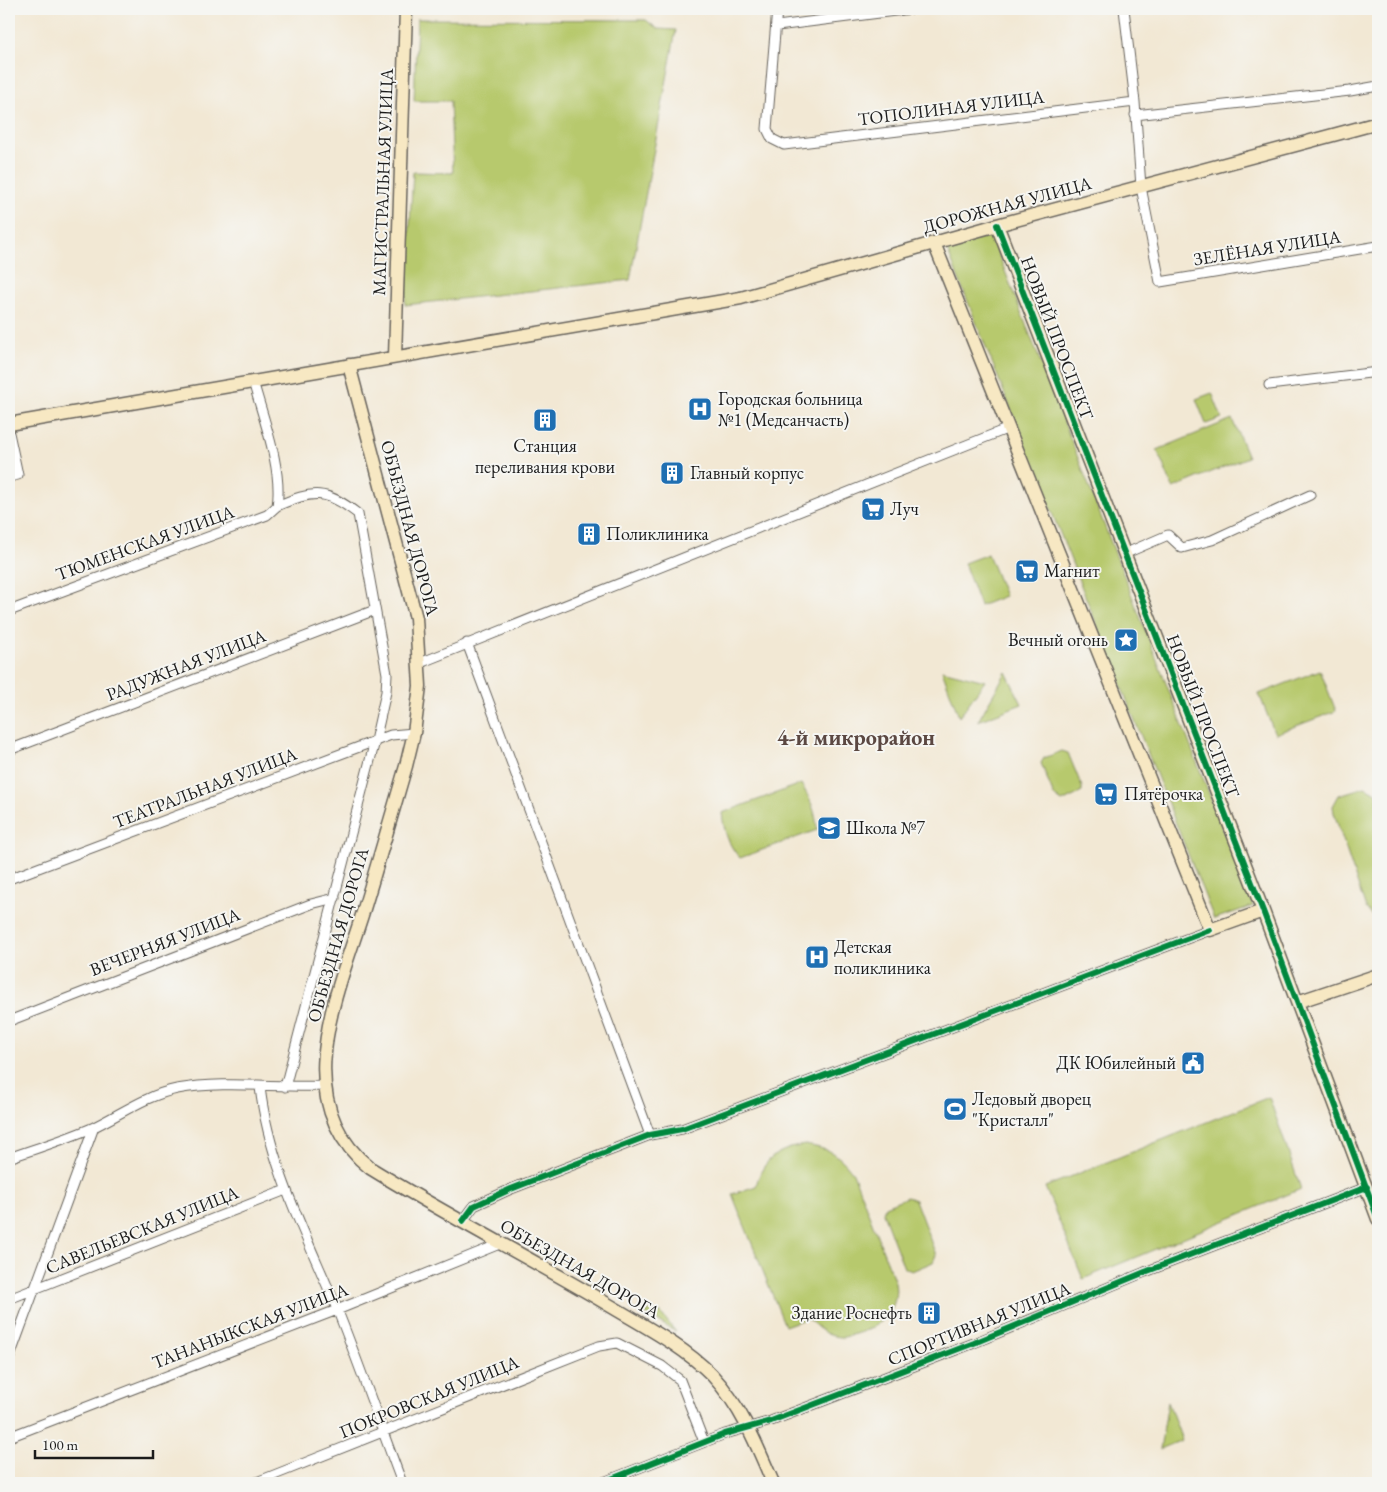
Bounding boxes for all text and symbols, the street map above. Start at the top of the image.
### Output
street label: МАГИСТРАЛЬНАЯ УЛИЦА [367,67,398,296]
street label: ТОПОЛИНАЯ УЛИЦА [856,85,1046,130]
street label: ДОРОЖНАЯ УЛИЦА [920,171,1094,238]
street label: ЗЕЛЁНАЯ УЛИЦА [1192,224,1343,271]
street label: НОВЫЙ ПРОСПЕКТ [1016,253,1100,424]
place label: Городская больница №1 (Медсанчасть) [718,387,864,431]
hospital icon: Городская больница №1 (Медсанчасть) [687,396,713,422]
building icon: Станция переливания крови [532,407,558,433]
place label: Станция переливания крови [475,434,615,478]
street label: ОБЪЕЗДНАЯ ДОРОГА [376,438,445,619]
building icon: Главный корпус [659,460,685,486]
place label: Главный корпус [690,461,804,484]
supermarket icon: Луч [860,496,886,522]
place label: Луч [890,497,919,520]
street label: ТЮМЕНСКАЯ УЛИЦА [52,499,238,586]
building icon: Поликлиника [576,521,602,547]
place label: Поликлиника [606,522,710,545]
supermarket icon: Магнит [1014,558,1040,584]
place label: Магнит [1044,559,1100,582]
street label: РАДУЖНАЯ УЛИЦА [103,623,269,706]
place icon: Вечный огонь [1113,627,1139,653]
place label: Вечный огонь [1008,628,1108,651]
street label: НОВЫЙ ПРОСПЕКТ [1162,631,1246,802]
district label: 4-й микрорайон [777,723,935,752]
street label: ТЕАТРАЛЬНАЯ УЛИЦА [110,742,300,833]
supermarket icon: Пятёрочка [1093,781,1119,807]
place label: Пятёрочка [1124,782,1204,805]
school or university icon: Школа №7 [816,815,842,841]
place label: Школа №7 [846,816,925,839]
street label: ОБЪЕЗДНАЯ ДОРОГА [302,844,374,1025]
street label: ВЕЧЕРНЯЯ УЛИЦА [86,902,244,981]
place label: Детская поликлиника [834,935,932,979]
hospital icon: Детская поликлиника [804,944,830,970]
public building icon: ДК Юбилейный [1180,1050,1206,1076]
place label: ДК Юбилейный [1056,1051,1176,1074]
place label: Ледовый дворец "Кристалл" [972,1087,1092,1131]
sports icon: Ледовый дворец "Кристалл" [942,1096,968,1122]
street label: САВЕЛЬЕВСКАЯ УЛИЦА [42,1180,242,1279]
street label: ОБЪЕЗДНАЯ ДОРОГА [496,1213,665,1324]
street label: СПОРТИВНАЯ УЛИЦА [884,1276,1074,1371]
street label: ТАНАНЫКСКАЯ УЛИЦА [149,1277,352,1374]
building icon: Здание Роснефть [916,1300,942,1326]
place label: Здание Роснефть [792,1301,912,1324]
street label: ПОКРОВСКАЯ УЛИЦА [336,1350,522,1443]
scale bar [35,1427,152,1459]
text: 100 m [42,1435,79,1454]

